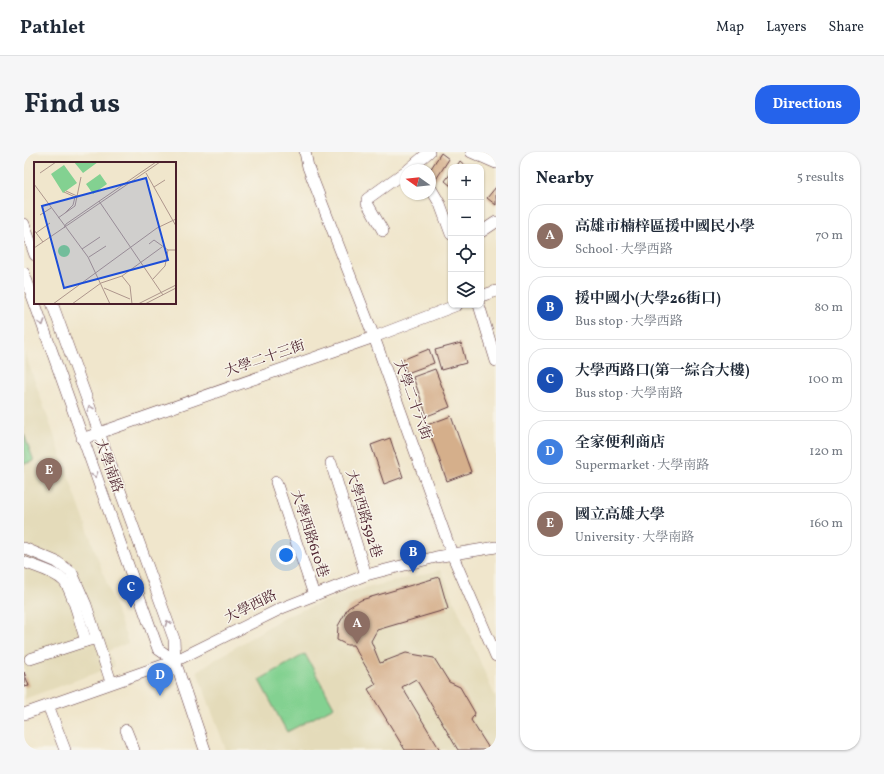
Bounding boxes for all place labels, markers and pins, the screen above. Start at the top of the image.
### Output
pin: E [36,458,62,491]
pin: B [400,540,426,573]
pin: C [118,575,144,608]
pin: A [344,611,370,644]
pin: D [147,663,173,696]

